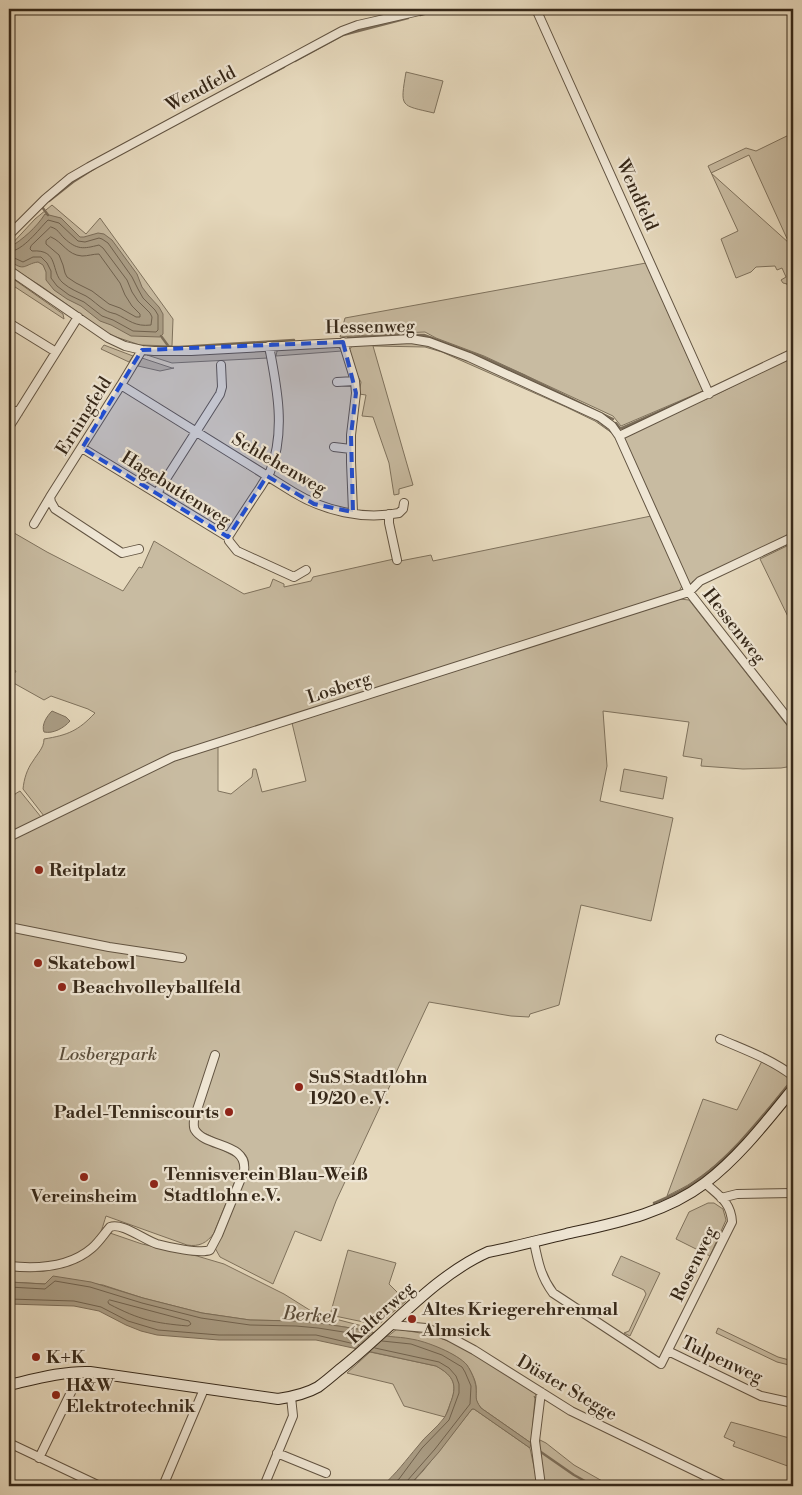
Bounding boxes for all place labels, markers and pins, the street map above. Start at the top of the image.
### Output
place label: Reitplatz [49,859,126,882]
marker: Reitplatz [33,864,45,876]
place label: Skatebowl [48,952,135,975]
marker: Skatebowl [32,957,44,969]
place label: Beachvolleyballfeld [72,976,241,999]
marker: Beachvolleyballfeld [56,981,68,993]
place label: SuS Stadtlohn 19/20 e.V. [309,1066,427,1110]
marker: SuS Stadtlohn 19/20 e.V. [293,1081,305,1093]
place label: Padel-Tenniscourts [54,1101,219,1124]
marker: Padel-Tenniscourts [223,1106,235,1118]
place label: Tennisverein Blau-Weiß Stadtlohn e.V. [164,1163,368,1207]
marker: Vereinsheim [78,1171,90,1183]
marker: Tennisverein Blau-Weiß Stadtlohn e.V. [148,1178,160,1190]
place label: Vereinsheim [30,1185,138,1208]
place label: Altes Kriegerehrenmal Almsick [421,1298,618,1342]
marker: Altes Kriegerehrenmal Almsick [406,1313,418,1325]
place label: K+K [46,1346,86,1369]
marker: K+K [30,1351,42,1363]
place label: H&W Elektrotechnik [66,1374,196,1418]
marker: H&W Elektrotechnik [50,1389,62,1401]

